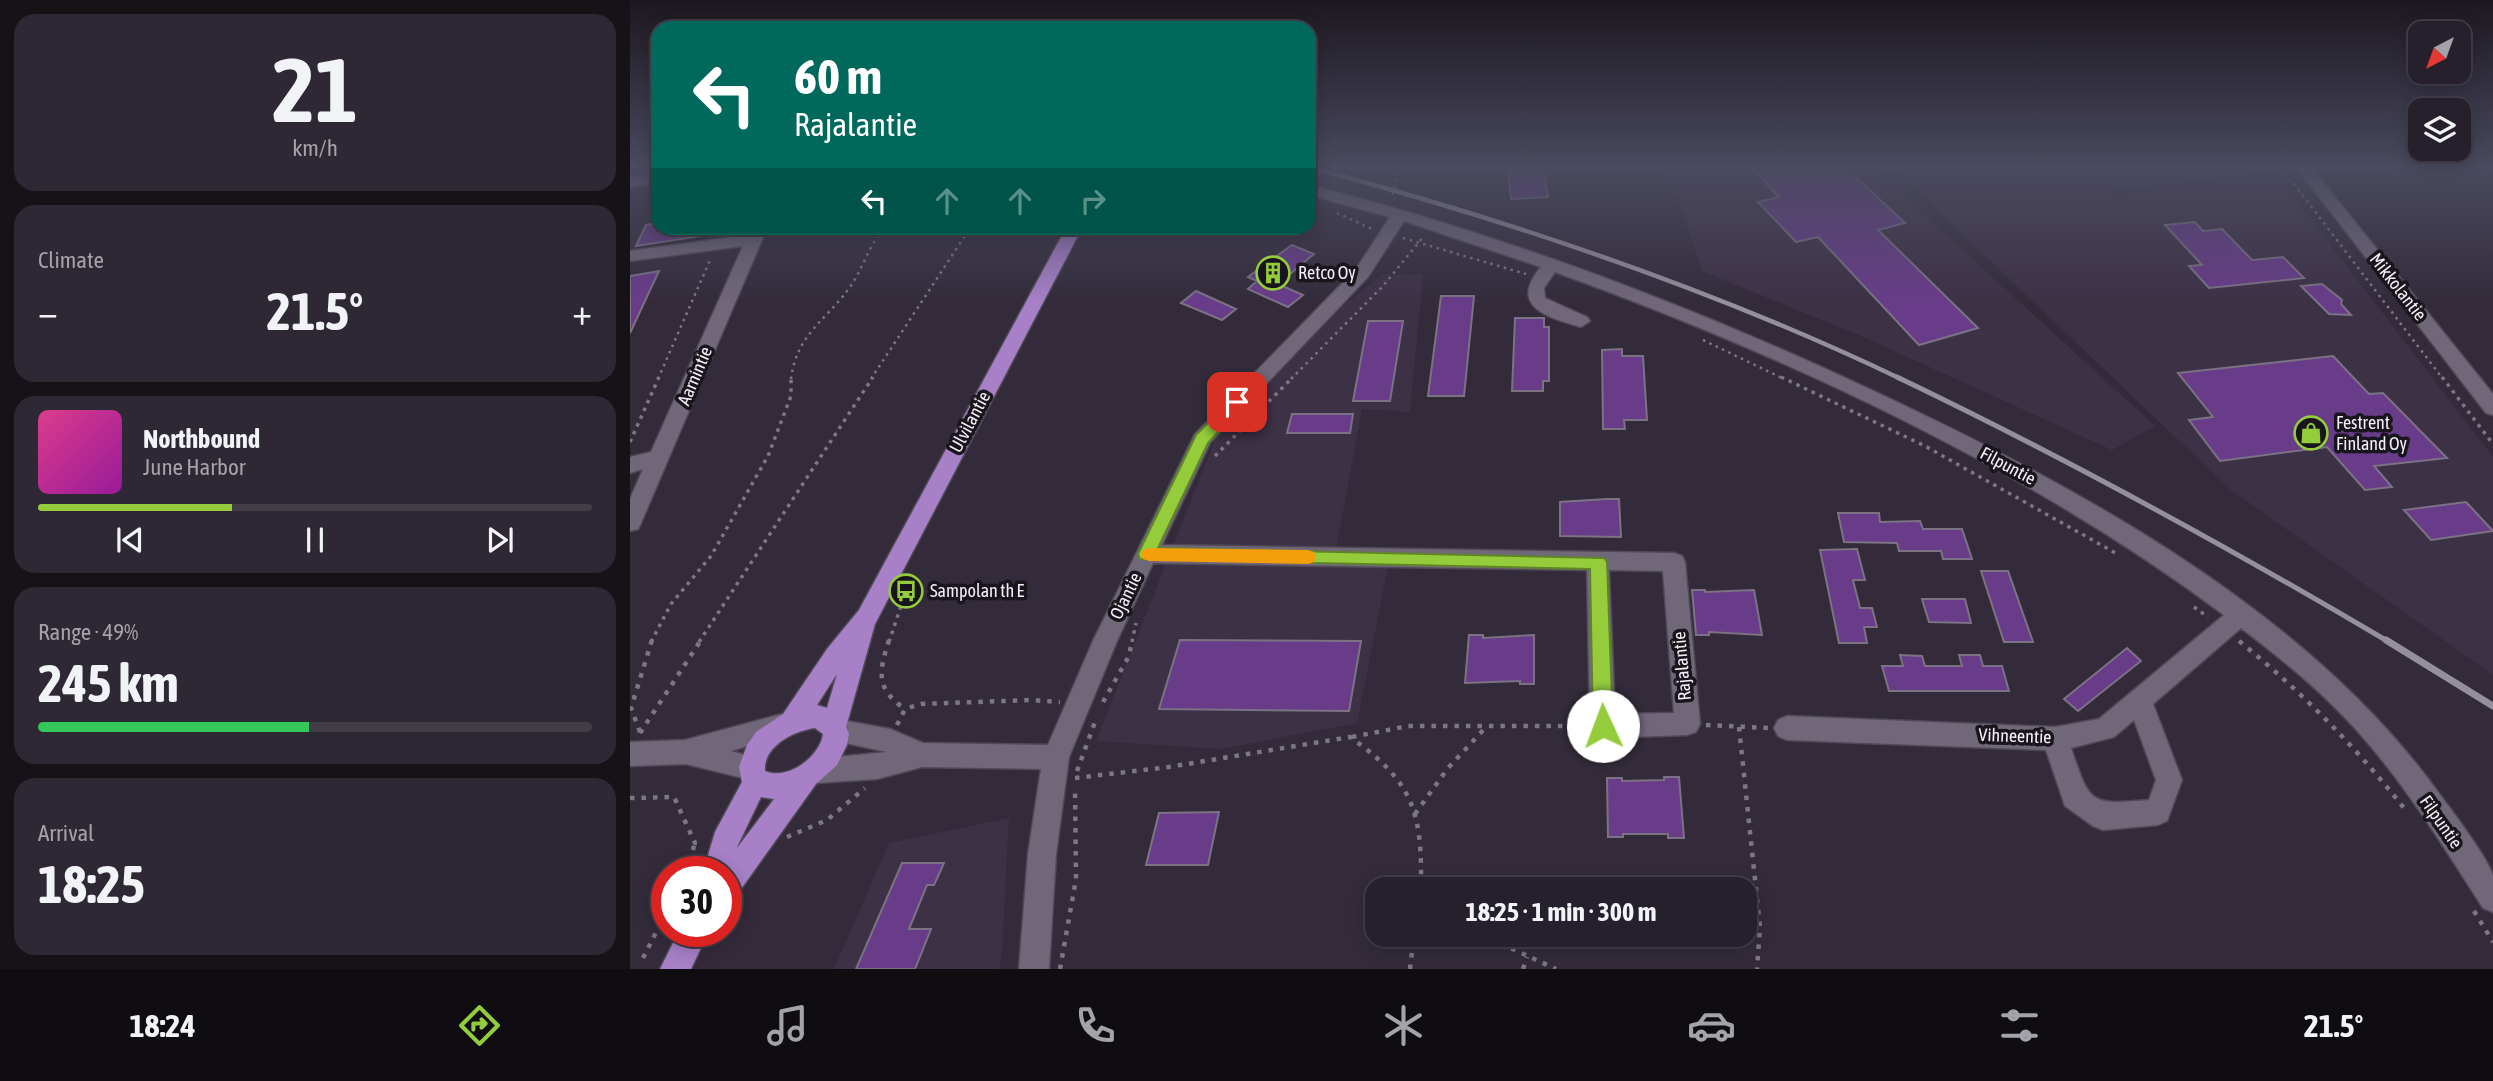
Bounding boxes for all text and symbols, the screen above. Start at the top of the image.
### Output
north arrow [2408,21,2471,84]
map controls [2408,21,2471,161]
text: 21 [272,37,358,141]
text: 60 m [794,48,882,104]
icon: left [679,49,770,140]
button: layers [2408,98,2471,161]
text: Rajalantie [794,106,917,143]
text: km/h [292,135,338,161]
icon: left [855,182,893,220]
icon: ahead [928,182,966,220]
icon: ahead [1001,182,1039,220]
icon: right [1074,182,1112,220]
text: Climate [38,247,104,273]
street label: Mikkolantie [2366,249,2431,324]
building icon: Retco Oy [1254,254,1292,292]
place label: Retco Oy [1298,262,1356,283]
text: 21.5° [267,281,363,341]
text: − [38,290,58,333]
text: + [572,290,592,333]
street label: Aarnintie [673,343,716,408]
pin [1207,372,1267,432]
icon: arrive [1218,383,1256,421]
street label: Ulvilantie [945,388,994,456]
place label: Festrent Finland Oy [2336,412,2407,454]
shop icon: Festrent Finland Oy [2292,414,2330,452]
text: Northbound [143,424,260,454]
street label: Filpuntie [1977,442,2039,489]
text: June Harbor [143,454,246,480]
icon: previous [111,521,149,559]
icon: pause [296,521,334,559]
icon: next [481,521,519,559]
street label: Ojantie [1105,569,1146,623]
bus stop icon: Sampolan th E [887,572,925,610]
place label: Sampolan th E [930,580,1025,601]
text: Range · 49% [38,619,138,645]
street label: Rajalantie [1668,631,1695,701]
text: 245 km [38,653,179,713]
position arrow [1566,689,1640,763]
street label: Vihneentie [1978,724,2052,747]
street label: Filpuntie [2416,791,2467,852]
text: Arrival [38,820,94,846]
text: 18:25 [38,854,145,914]
speed limit sign: 30 [651,856,742,947]
text: 18:25 · 1 min · 300 m [1466,897,1656,927]
icon: directions [455,1001,504,1050]
icon: music [763,1001,812,1050]
icon: phone [1071,1001,1120,1050]
icon: climate [1379,1001,1428,1050]
icon: car [1687,1001,1736,1050]
icon: filters [1995,1001,2044,1050]
text: 18:24 [130,1007,195,1044]
text: 21.5° [2304,1007,2363,1044]

